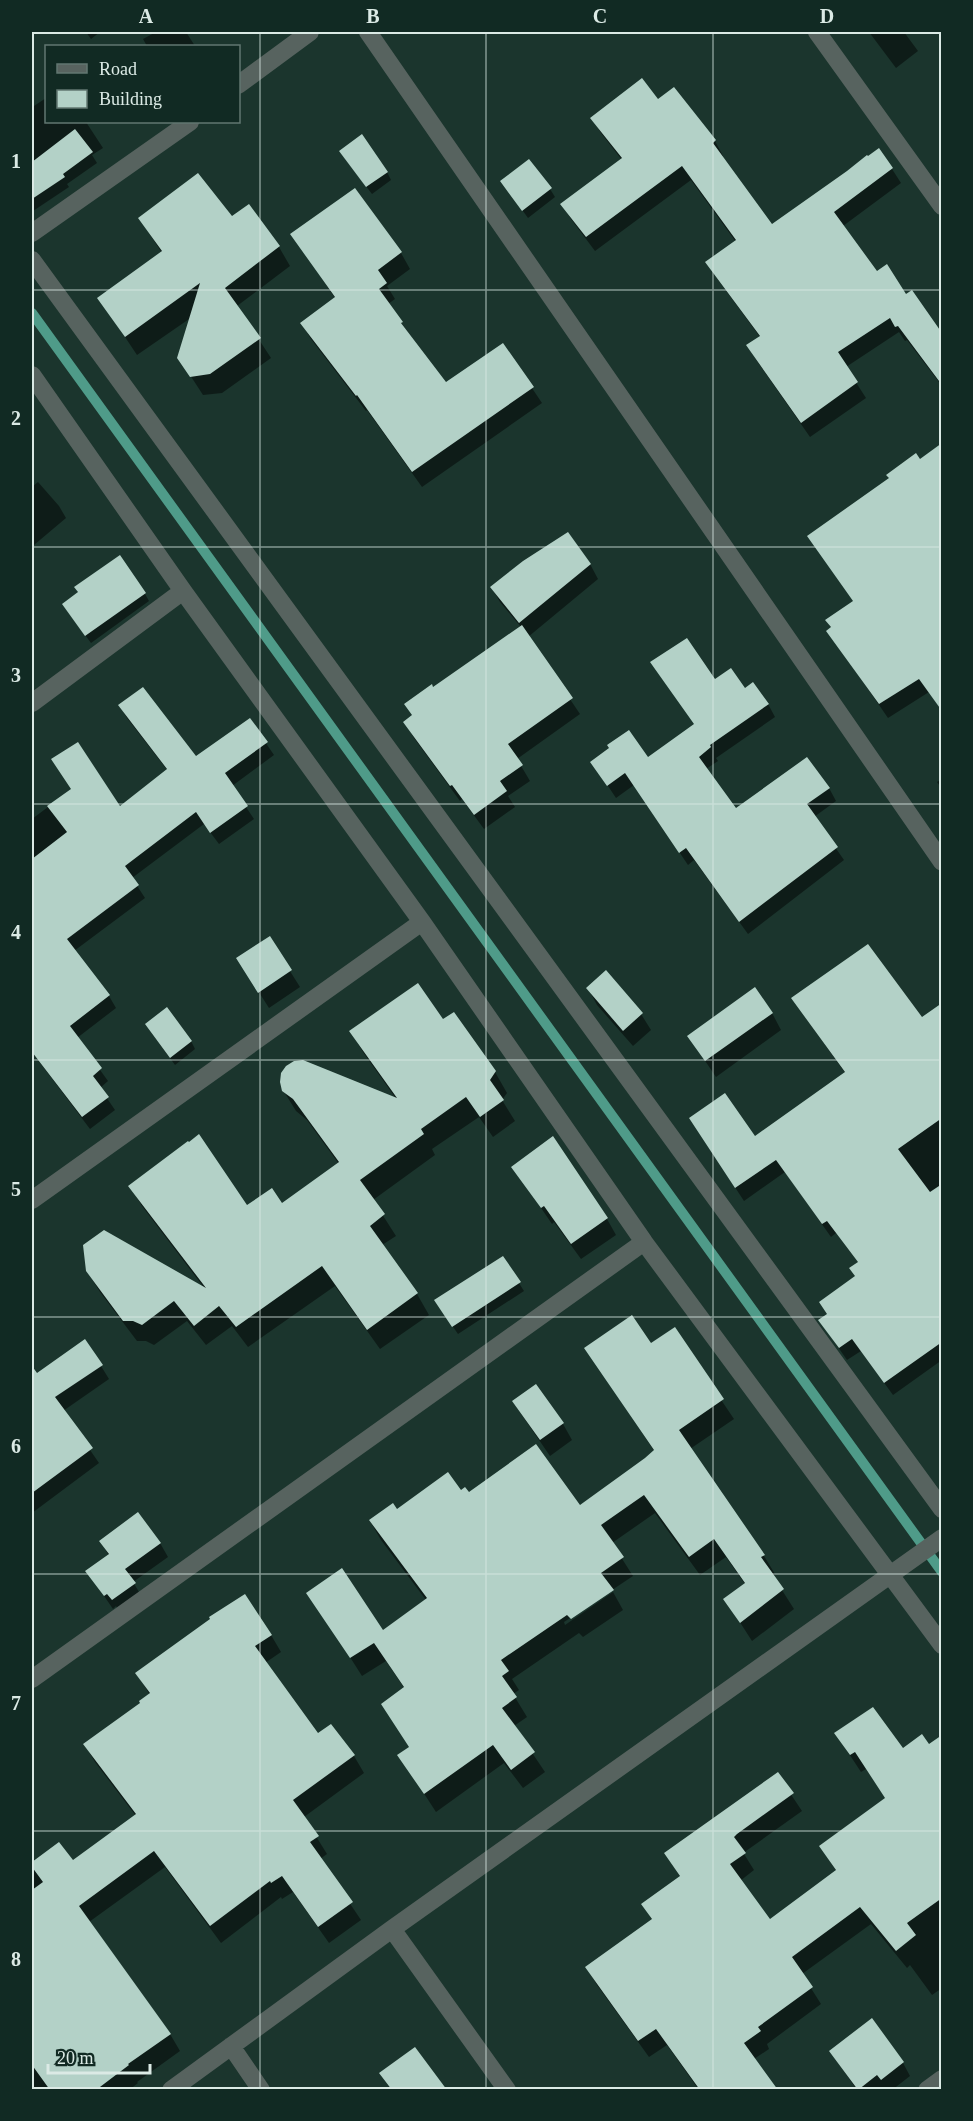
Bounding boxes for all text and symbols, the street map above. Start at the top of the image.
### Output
text: A [139,5,154,27]
text: B [366,5,380,27]
text: C [593,5,607,27]
text: D [820,5,834,27]
legend [45,45,240,123]
text: Road [99,59,137,79]
text: Building [99,89,162,109]
text: 1 [11,150,21,172]
text: 2 [11,407,21,429]
text: 3 [11,664,21,686]
text: 4 [11,921,21,943]
text: 5 [11,1178,21,1200]
text: 6 [11,1435,21,1457]
text: 7 [11,1692,21,1714]
text: 8 [11,1948,21,1970]
scale bar [48,2037,150,2075]
text: 20 m [57,2048,94,2068]

